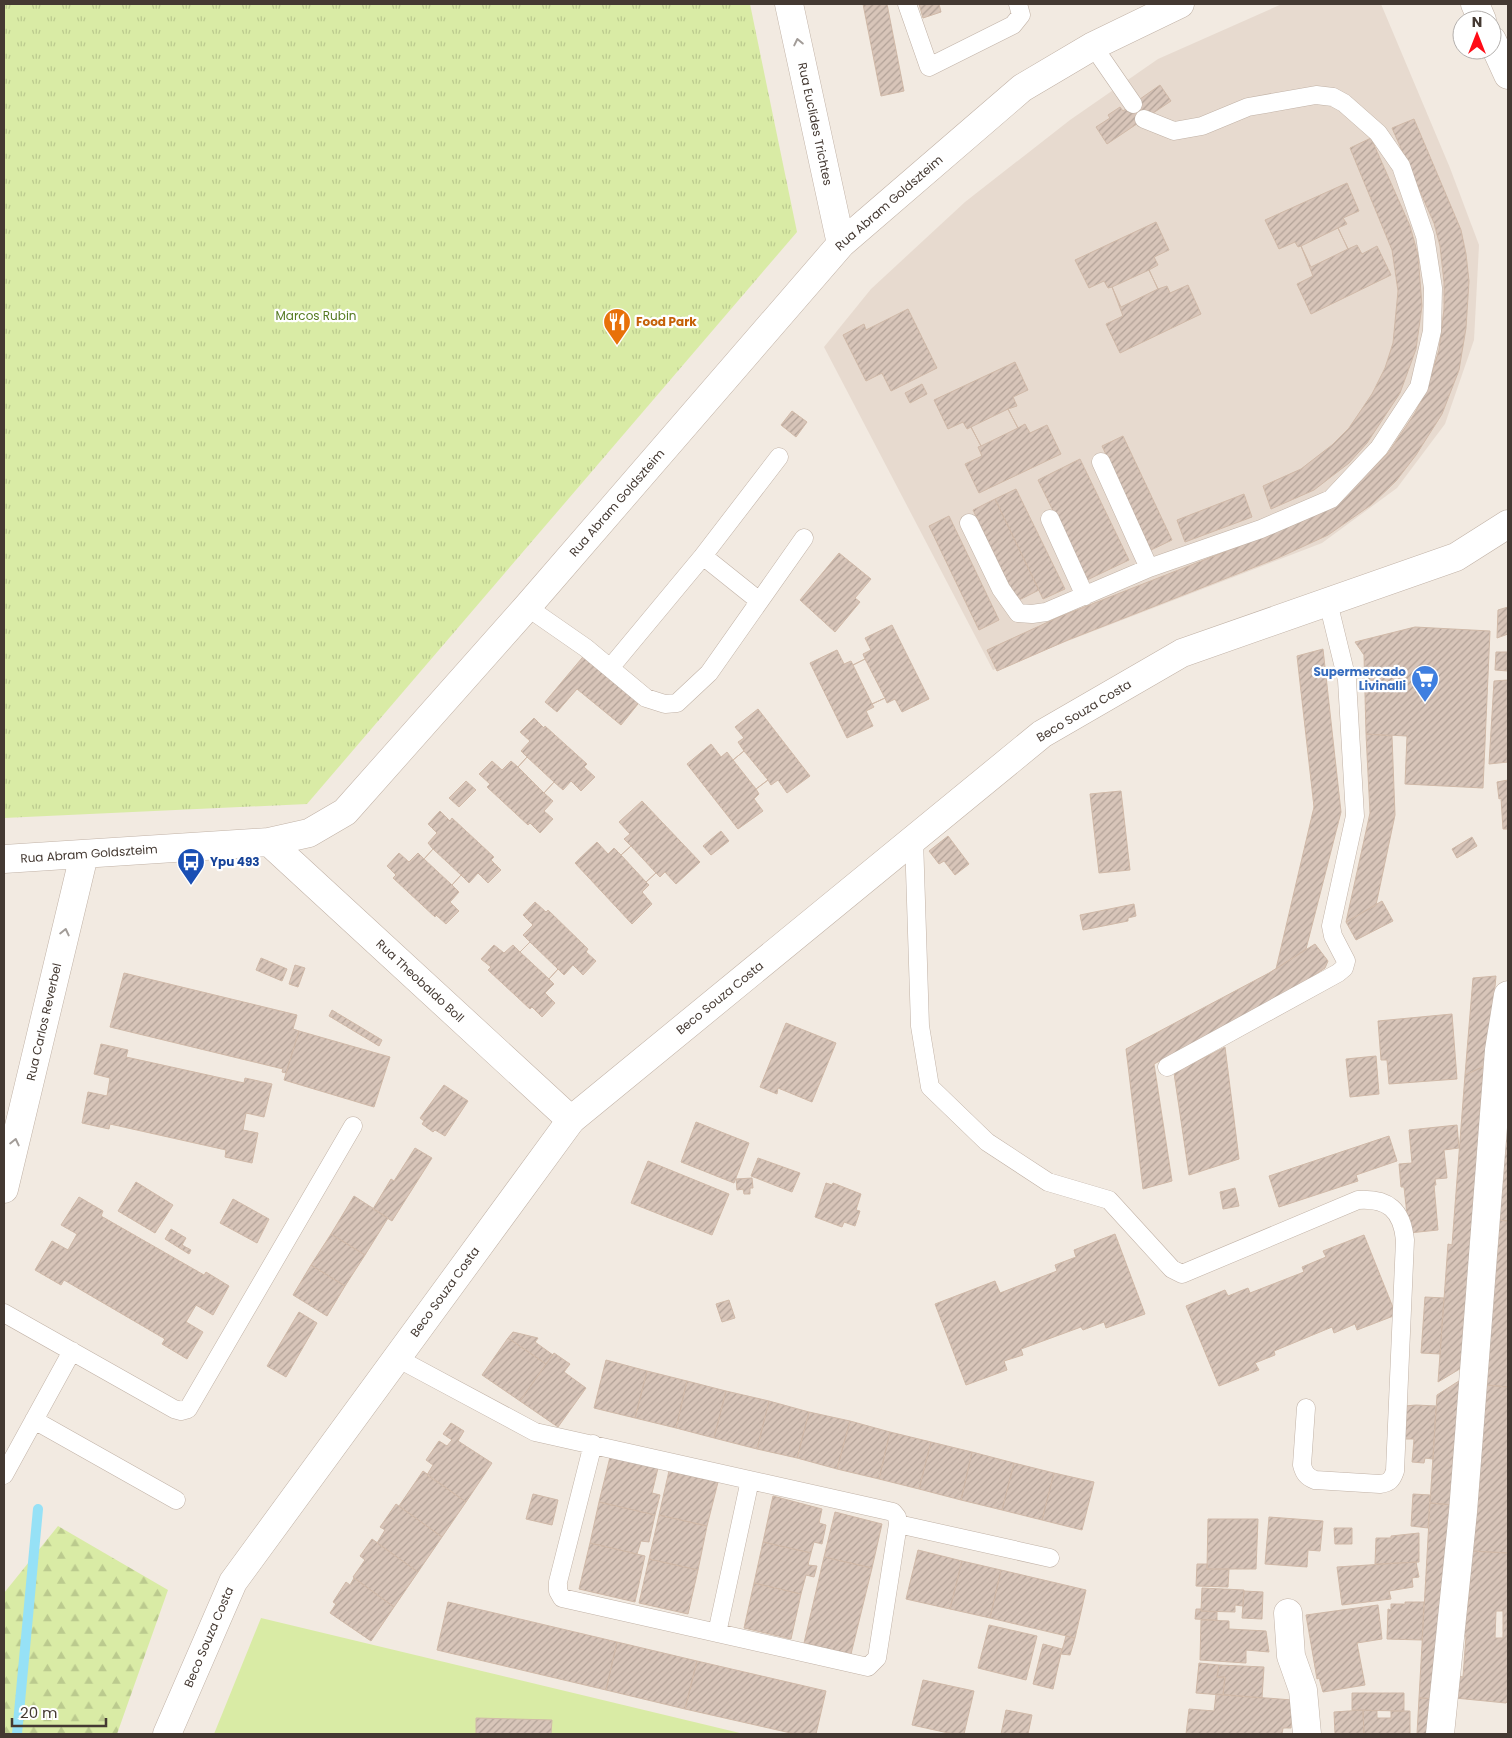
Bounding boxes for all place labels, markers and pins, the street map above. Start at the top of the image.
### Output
restaurant icon: Food Park [602,307,632,346]
place label: Food Park [636,313,697,330]
place label: Supermercado Livinalli [1313,663,1406,694]
supermarket icon: Supermercado Livinalli [1410,664,1440,703]
bus stop icon: Ypu 493 [176,847,206,886]
place label: Ypu 493 [210,853,260,870]

